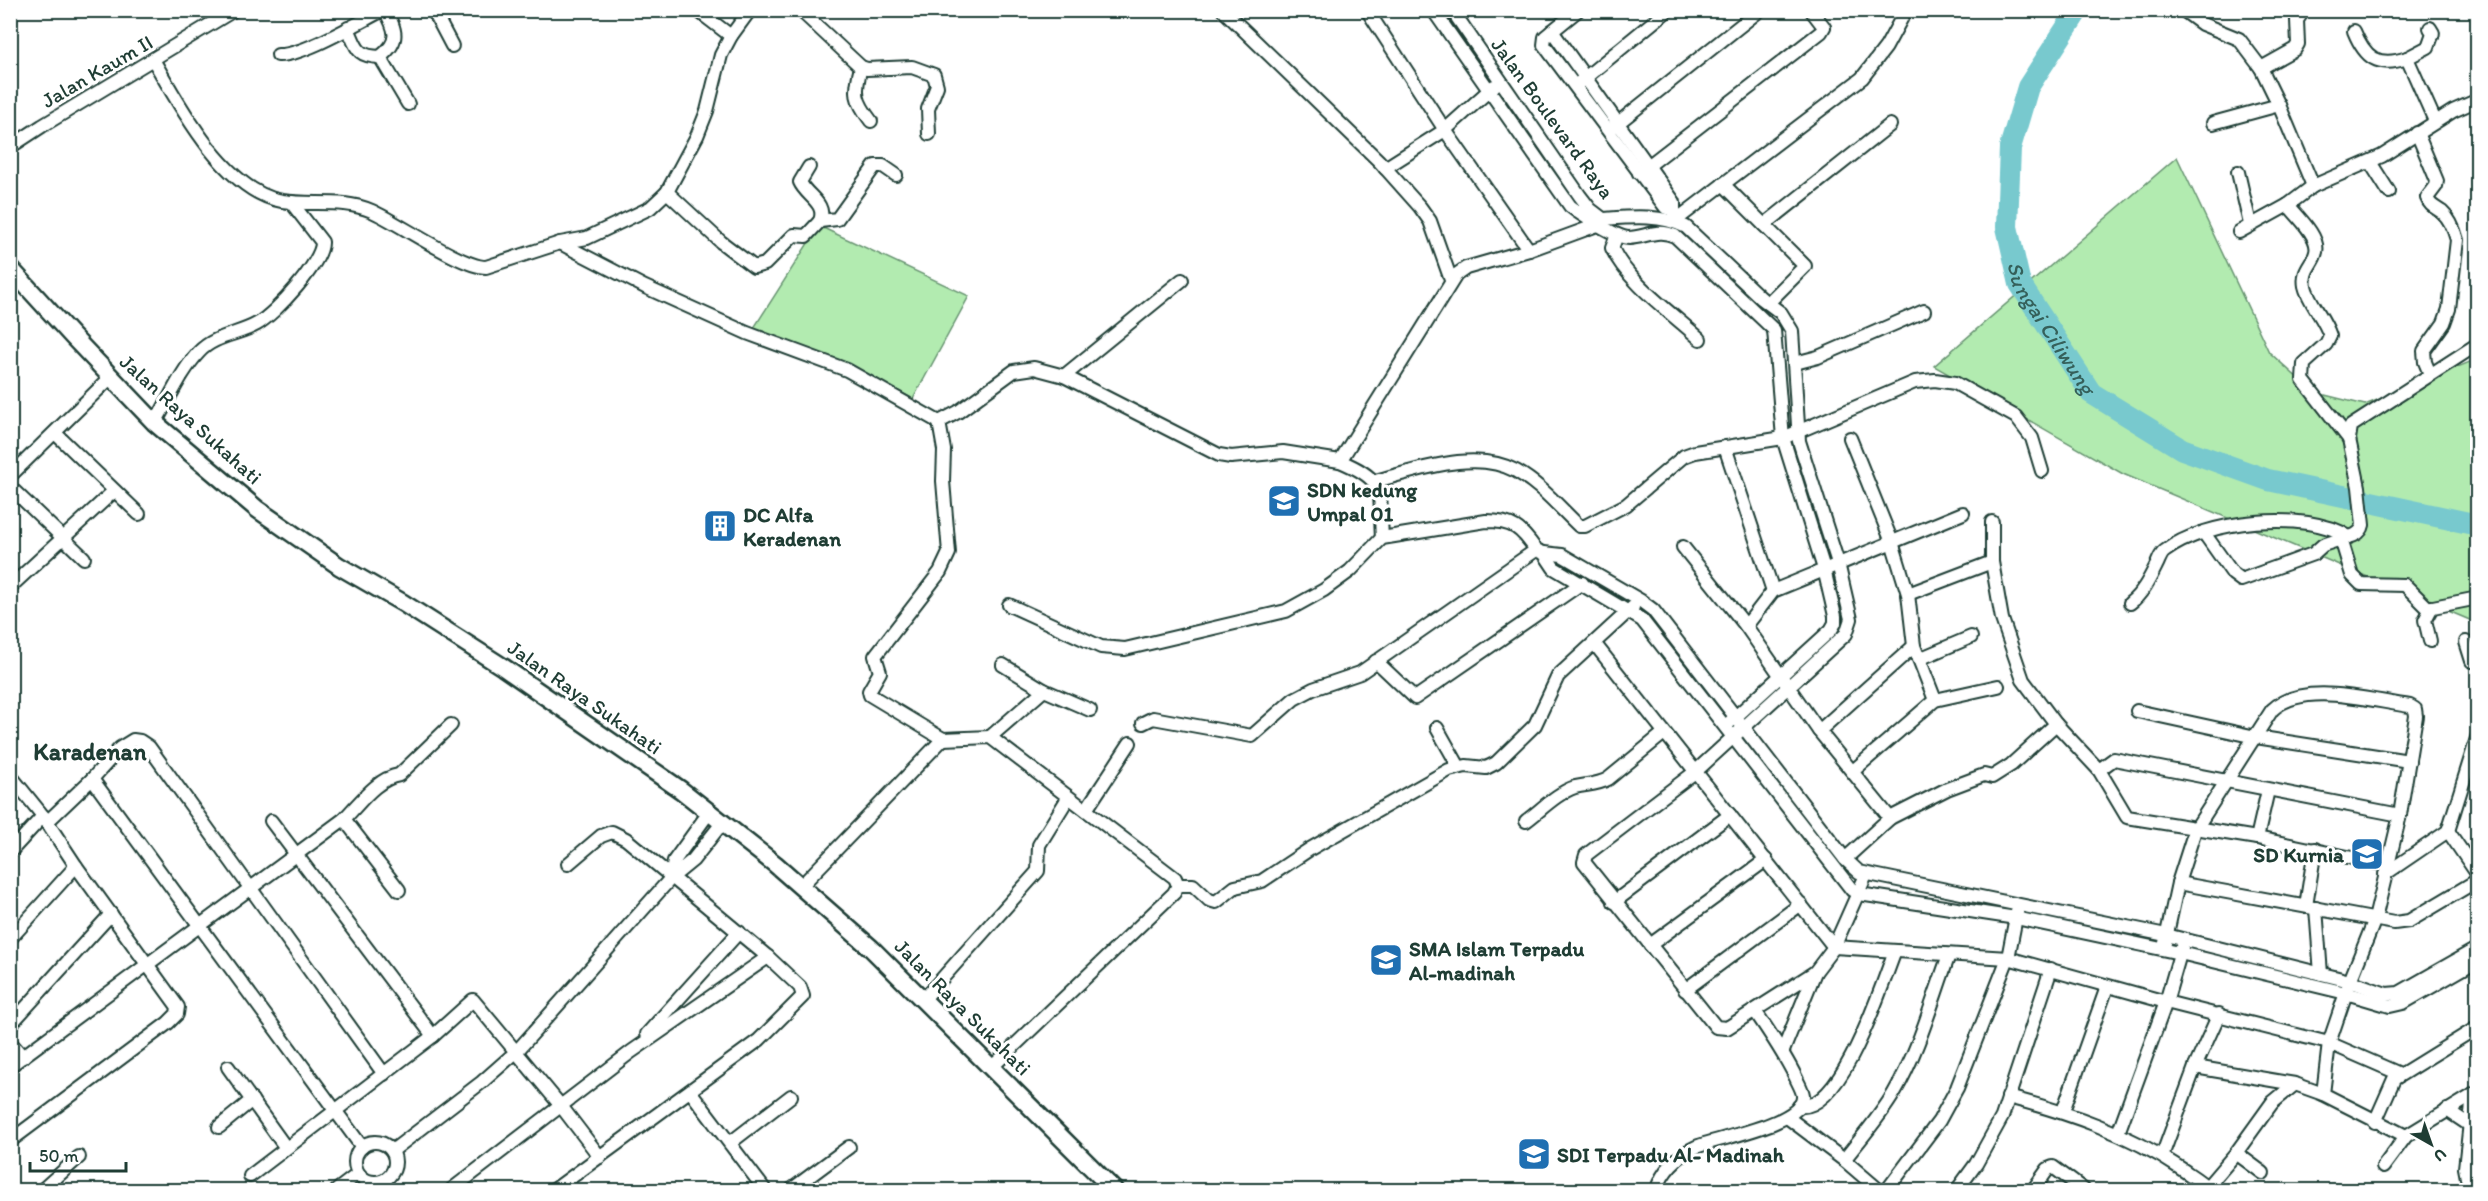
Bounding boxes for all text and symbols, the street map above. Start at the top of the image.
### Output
street label: Jalan Kaum II [37,29,157,113]
street label: Jalan Boulevard Raya [1486,33,1620,203]
water label: Sungai Ciliwung [2002,259,2103,402]
street label: Jalan Raya Sukahati [115,349,267,489]
place label: SDN kedung Umpal 01 [1307,477,1418,527]
school or university icon: SDN kedung Umpal 01 [1266,483,1302,519]
place label: DC Alfa Keradenan [743,502,841,551]
building icon: DC Alfa Keradenan [702,508,738,544]
street label: Jalan Raya Sukahati [503,634,667,760]
district label: Karadenan [33,737,147,766]
school or university icon: SD Kurnia [2349,836,2385,872]
place label: SD Kurnia [2253,842,2345,867]
street label: Jalan Raya Sukahati [890,934,1036,1080]
place label: SMA Islam Terpadu Al-madinah [1408,936,1585,985]
school or university icon: SMA Islam Terpadu Al-madinah [1368,942,1404,978]
north arrow [2401,1114,2461,1174]
scale bar [30,1135,126,1173]
school or university icon: SDI Terpadu Al- Madinah [1516,1136,1552,1172]
place label: SDI Terpadu Al- Madinah [1557,1142,1785,1168]
text: U [2430,1144,2450,1166]
text: 50 m [39,1145,79,1167]

